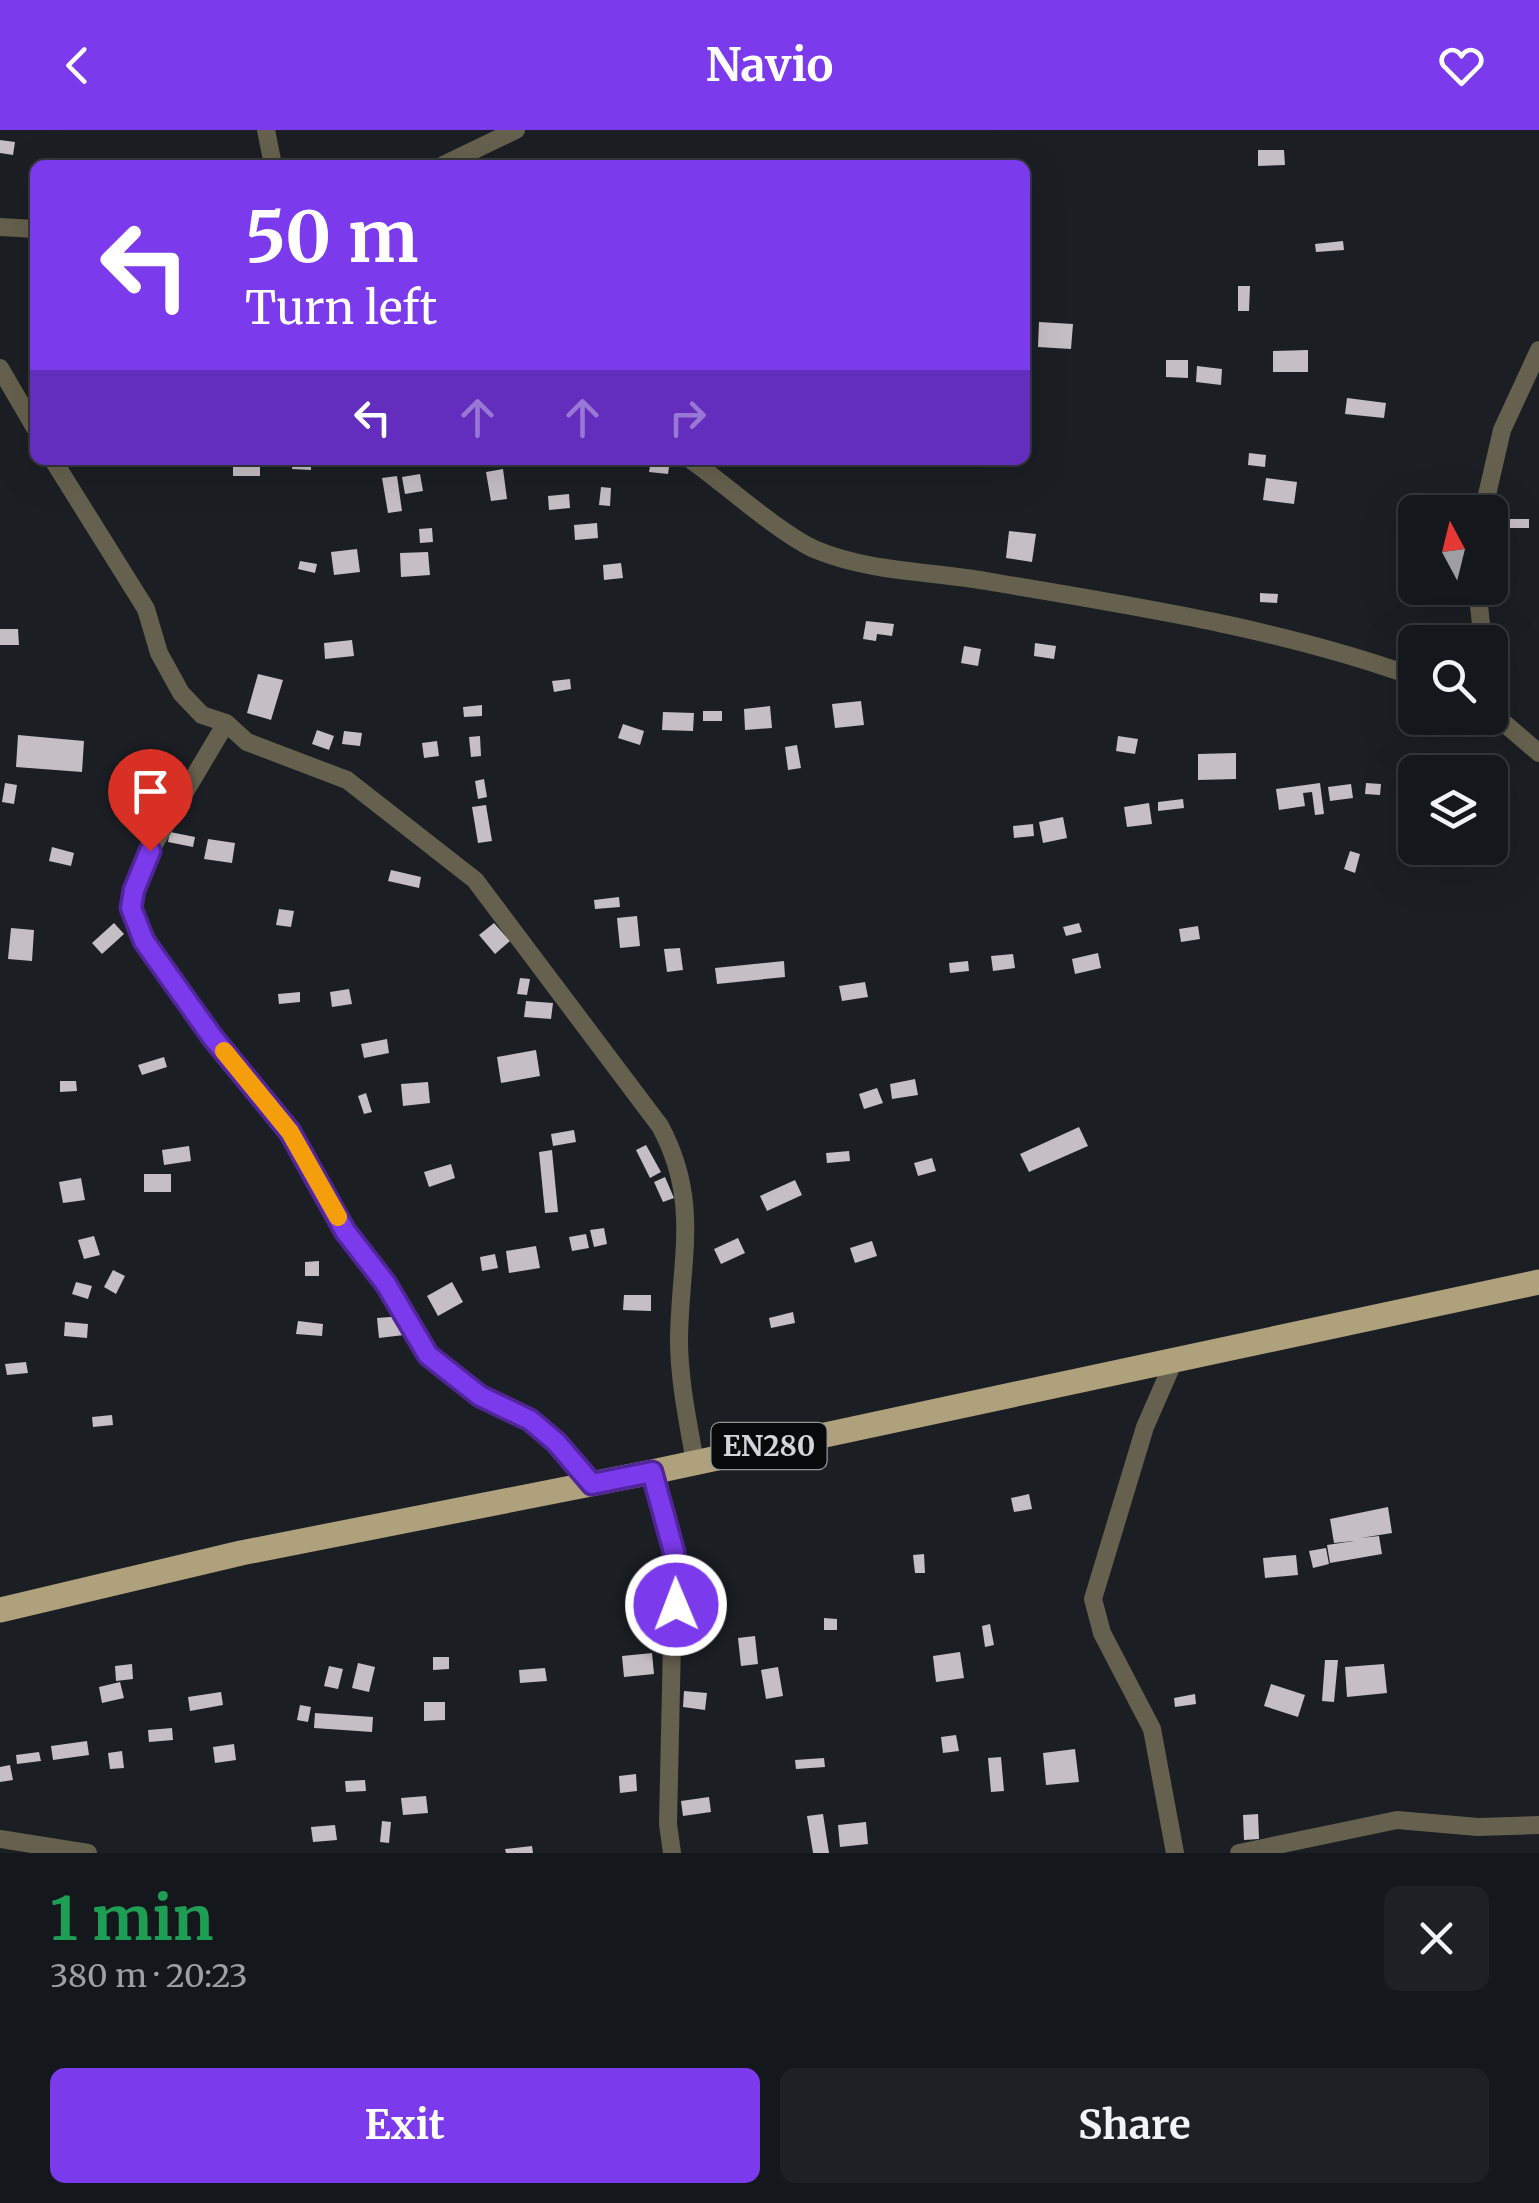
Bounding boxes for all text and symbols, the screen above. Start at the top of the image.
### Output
text: Navio [706,37,833,93]
icon: back [50,38,105,93]
icon: heart [1434,38,1489,93]
text: 50 m [245,193,418,281]
icon: left [80,200,210,330]
text: Turn left [245,280,437,336]
icon: left [345,390,400,445]
icon: ahead [450,390,505,445]
icon: ahead [555,390,610,445]
icon: right [660,390,715,445]
north arrow [1398,495,1508,605]
map controls [1398,495,1508,865]
button: search [1398,625,1508,735]
pin [108,749,193,852]
button: layers [1398,755,1508,865]
icon: arrive [123,764,178,819]
road number: EN280 [712,1423,826,1469]
position arrow [624,1553,728,1657]
text: 1 min [50,1881,213,1956]
button: close [1384,1886,1489,1991]
text: 380 m · 20:23 [50,1956,248,1996]
button: Exit [50,2068,760,2183]
button: Share [780,2068,1489,2183]

